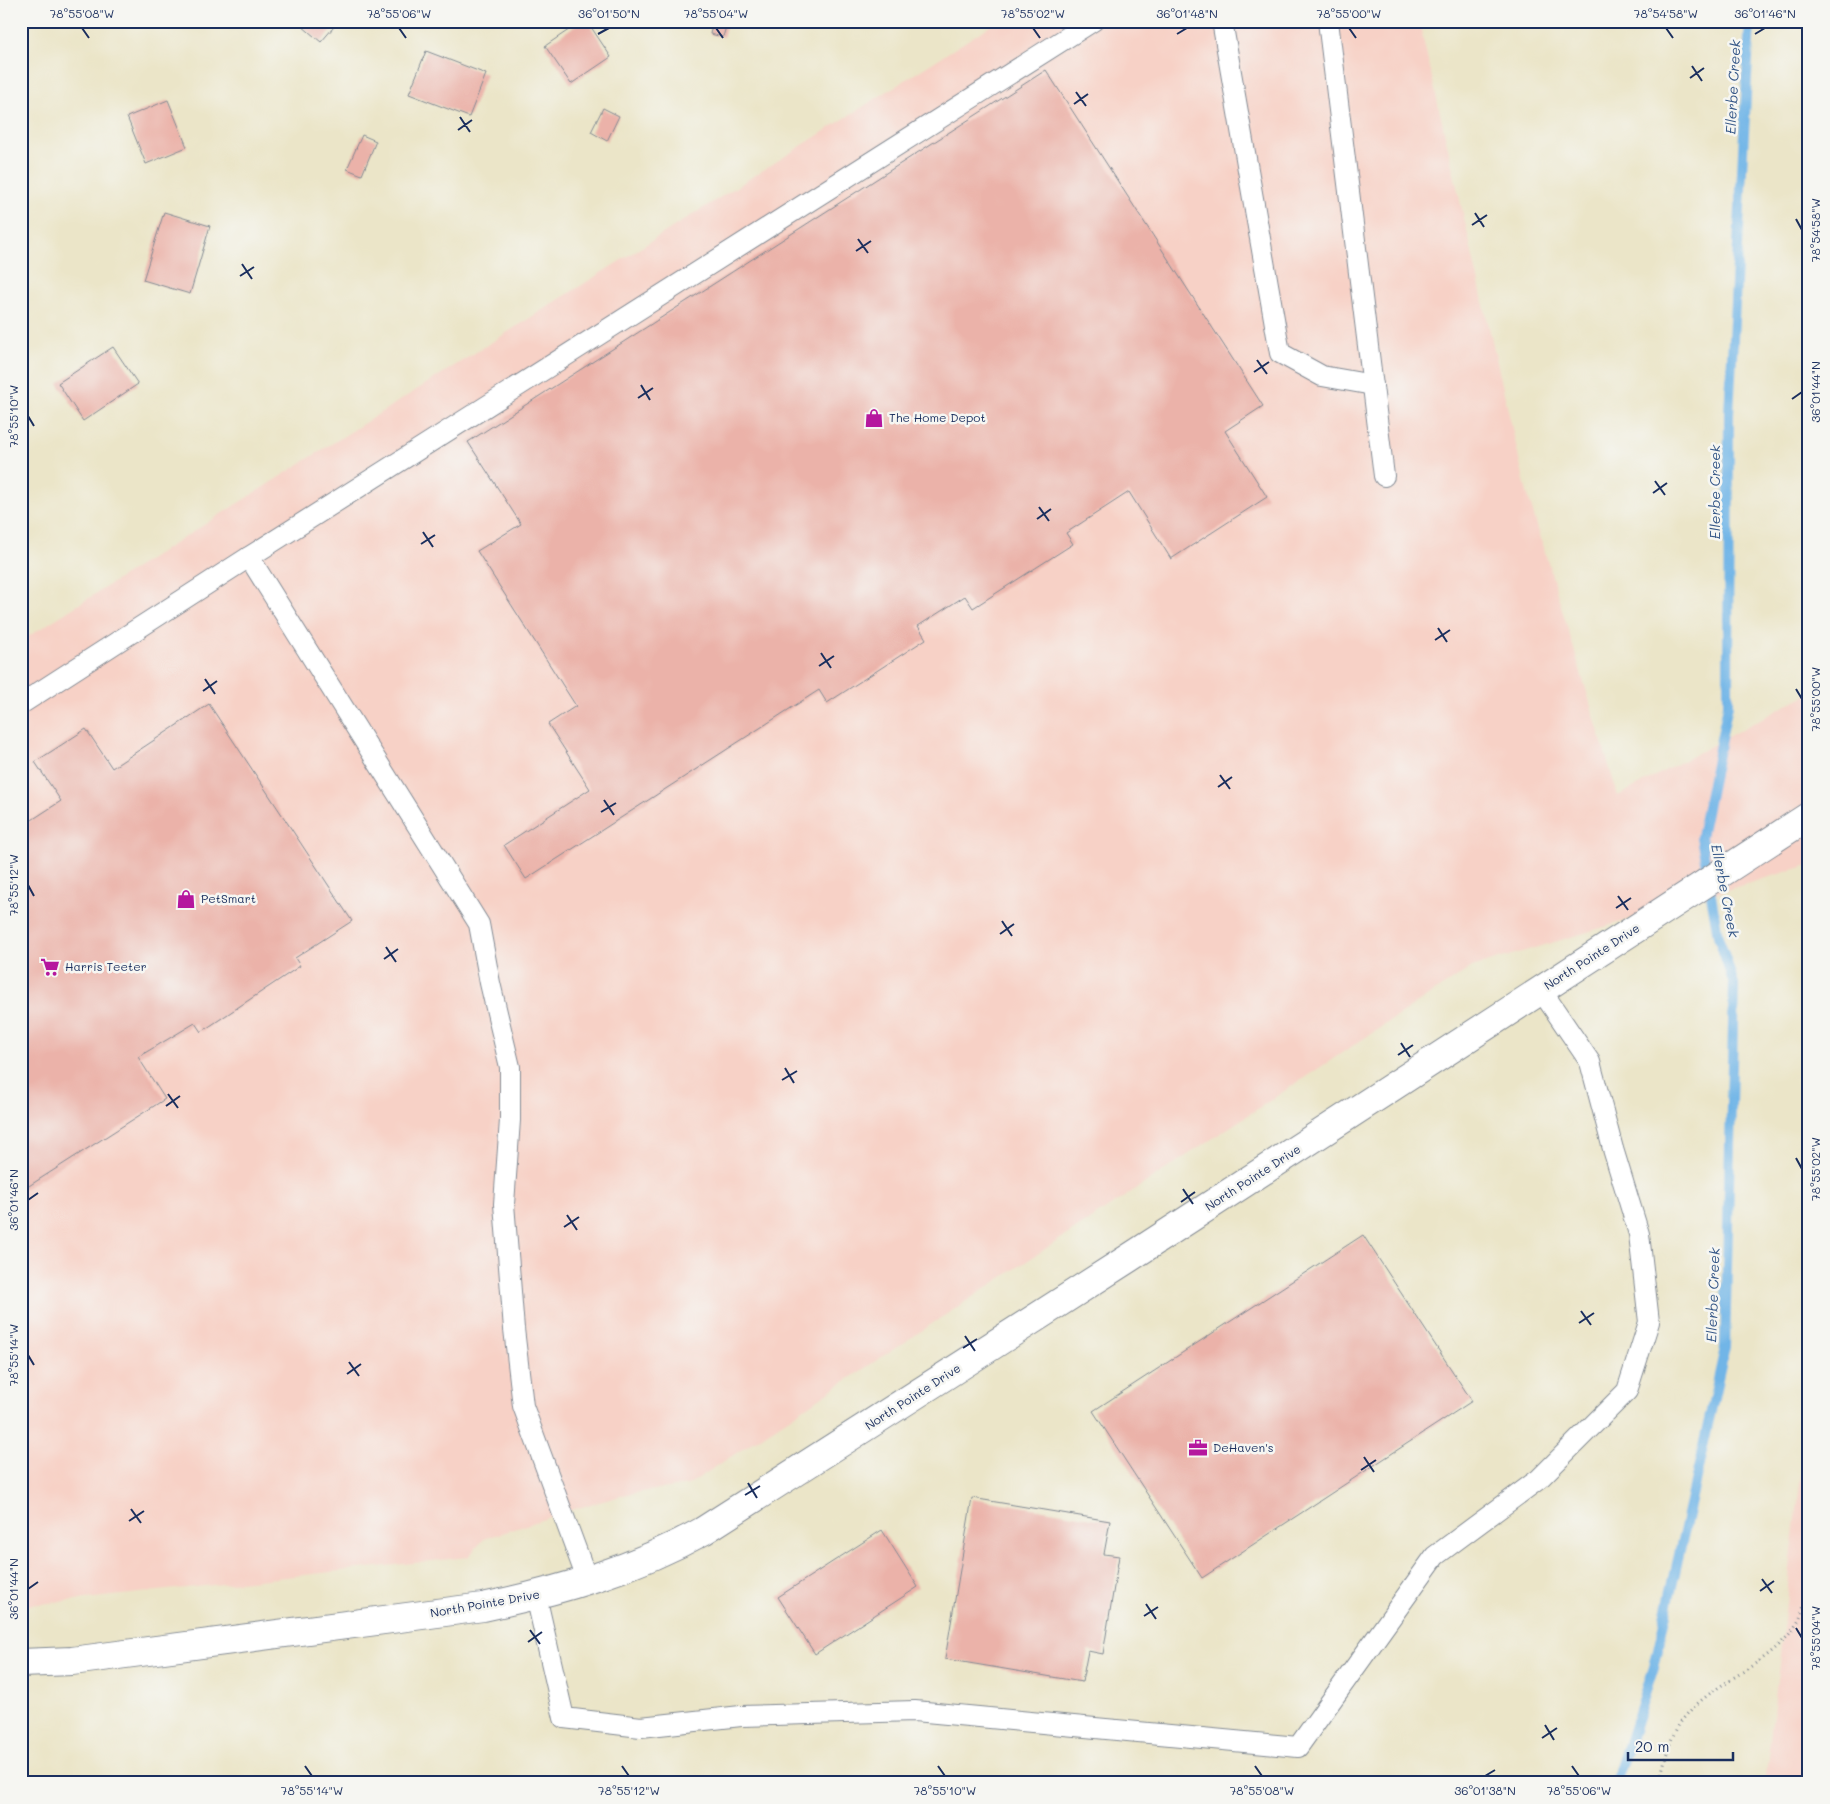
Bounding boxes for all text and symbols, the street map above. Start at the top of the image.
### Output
text: 78°55'08"W [50,5,114,21]
text: 78°55'06"W [367,5,431,21]
text: 36°01'50"N [578,5,640,21]
text: 78°55'04"W [684,5,748,21]
text: 78°55'02"W [1001,5,1065,21]
text: 36°01'48"N [1156,5,1218,21]
text: 78°55'00"W [1317,5,1381,21]
text: 78°54'58"W [1634,5,1698,21]
text: 36°01'46"N [1734,5,1796,21]
water label: Ellerbe Creek [1721,39,1744,135]
text: 78°54'58"W [1807,198,1823,262]
text: 36°01'44"N [1807,361,1823,423]
text: 78°55'10"W [5,385,21,447]
shop icon: The Home Depot [863,407,885,429]
place label: The Home Depot [889,409,986,425]
water label: Ellerbe Creek [1705,444,1724,539]
text: 78°55'00"W [1807,667,1823,731]
water label: Ellerbe Creek [1707,843,1744,940]
text: 78°55'12"W [5,854,21,916]
shop icon: PetSmart [175,888,197,910]
place label: PetSmart [201,890,256,906]
street label: North Pointe Drive [1541,919,1642,993]
supermarket icon: Harris Teeter [39,956,61,978]
place label: Harris Teeter [65,958,147,974]
text: 78°55'02"W [1807,1137,1823,1201]
street label: North Pointe Drive [1202,1140,1303,1214]
text: 36°01'46"N [5,1169,21,1231]
water label: Ellerbe Creek [1701,1247,1724,1343]
text: 78°55'14"W [5,1324,21,1386]
street label: North Pointe Drive [862,1359,963,1433]
office icon: DeHaven's [1187,1437,1209,1459]
place label: DeHaven's [1213,1439,1274,1455]
text: 36°01'44"N [5,1558,21,1620]
street label: North Pointe Drive [429,1586,541,1621]
text: 78°55'04"W [1807,1606,1823,1670]
scale bar [1628,1729,1732,1761]
text: 20 m [1635,1736,1669,1756]
text: 78°55'14"W [281,1782,343,1798]
text: 78°55'12"W [598,1782,660,1798]
text: 78°55'10"W [914,1782,976,1798]
text: 78°55'08"W [1230,1782,1294,1798]
text: 36°01'38"N [1454,1782,1516,1798]
text: 78°55'06"W [1547,1782,1611,1798]

